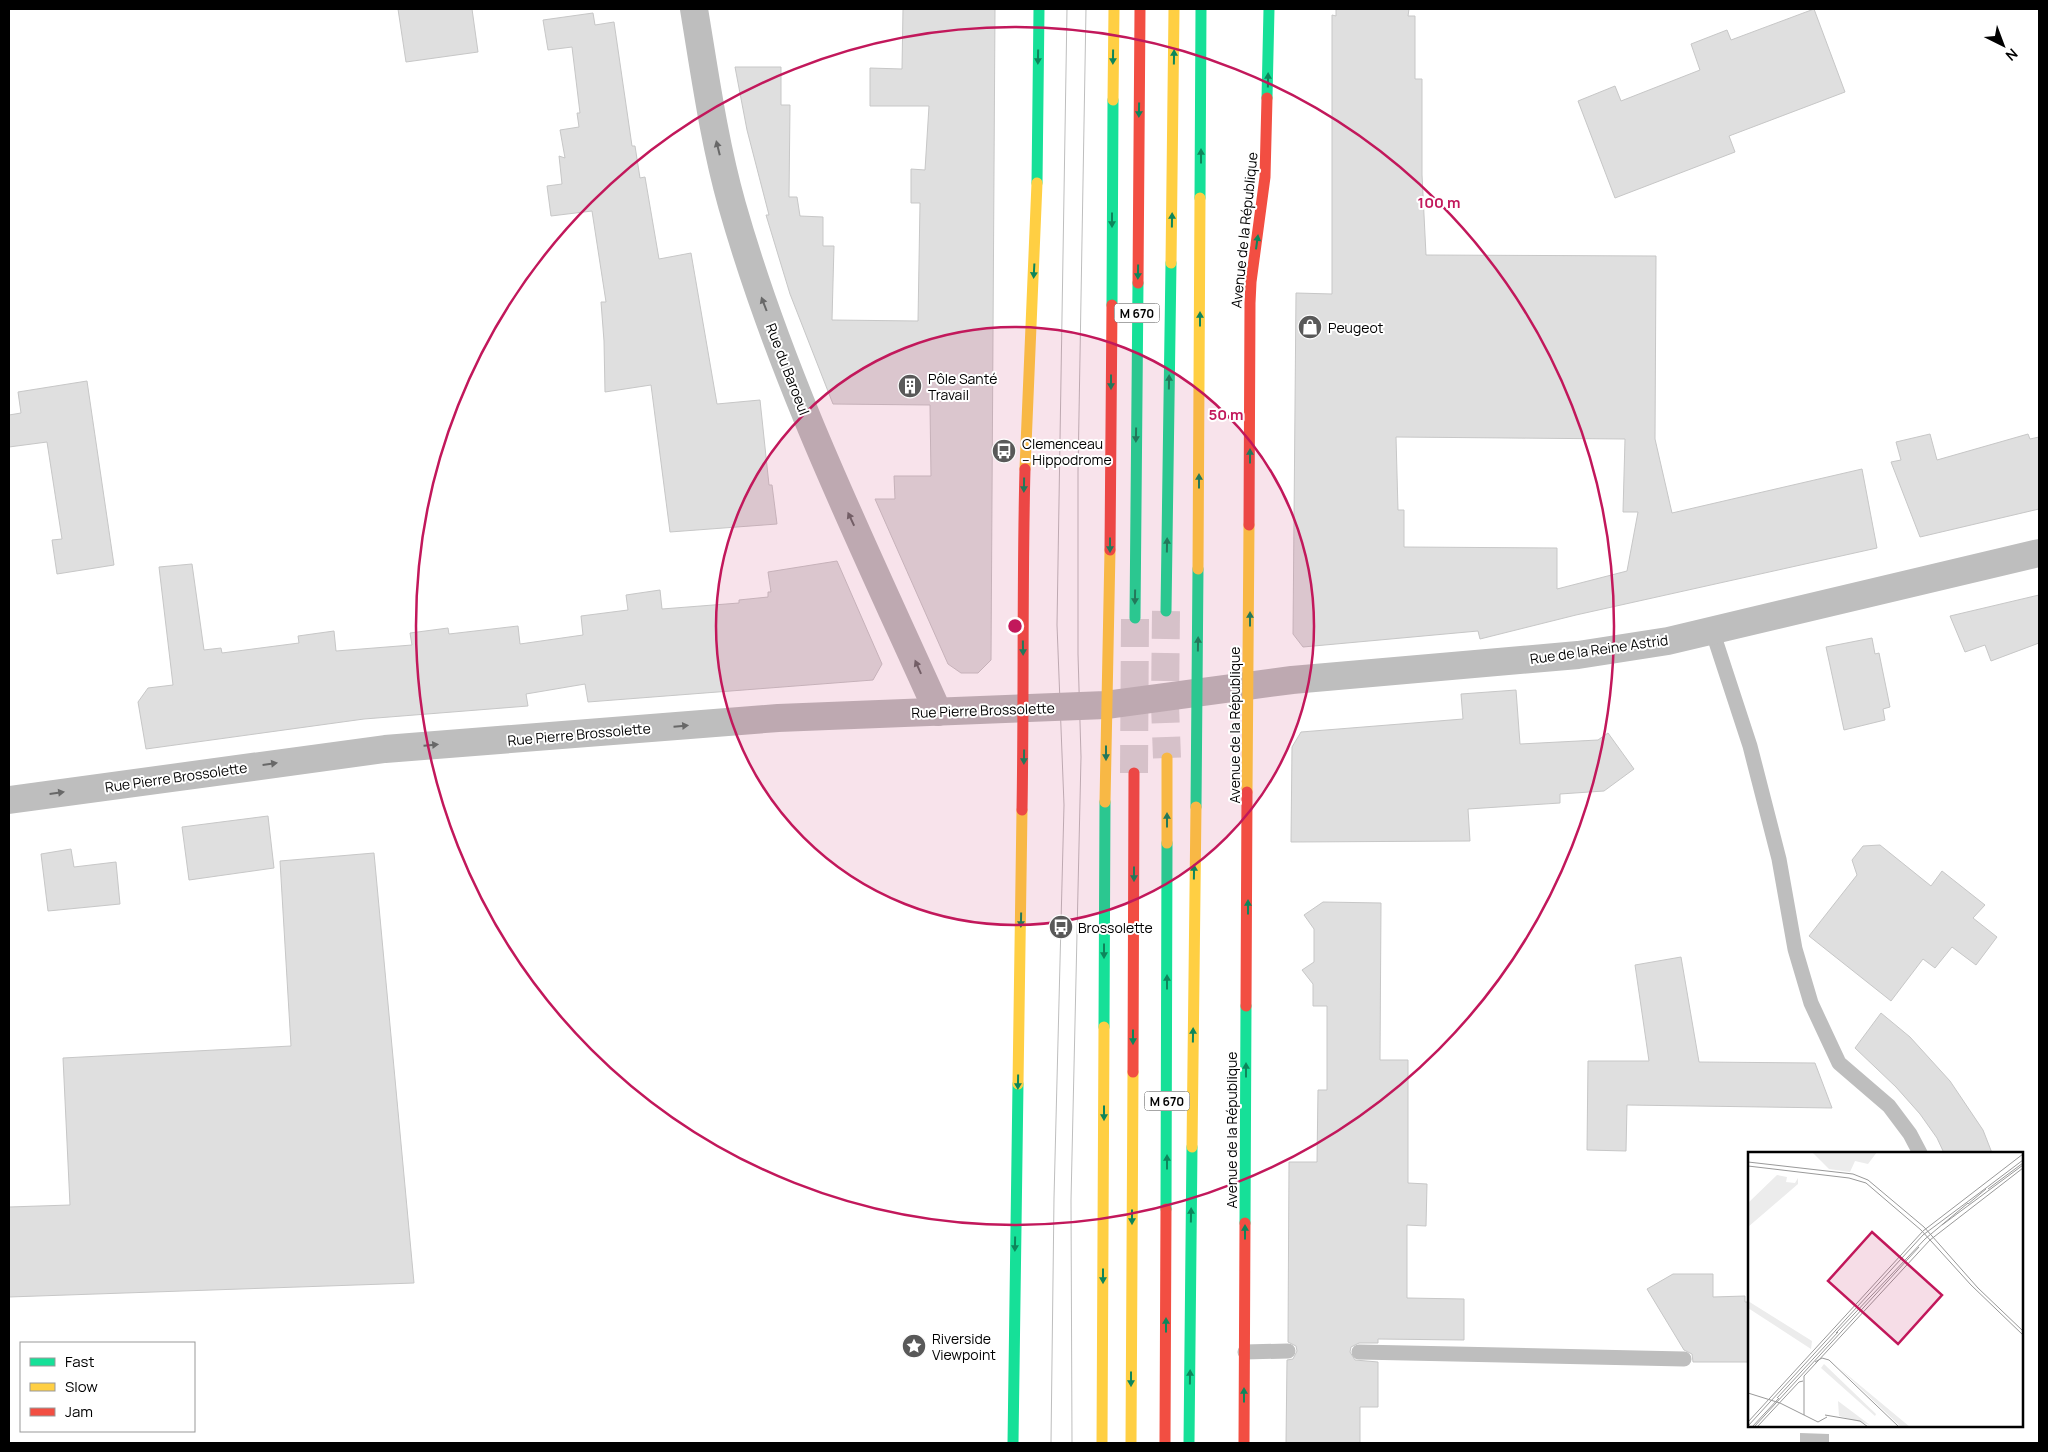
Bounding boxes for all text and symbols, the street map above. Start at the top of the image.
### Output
north arrow [1978,20,2028,70]
text: N [2002,45,2022,65]
one-way arrow [1170,49,1178,65]
one-way arrow [1034,50,1042,66]
one-way arrow [1109,50,1117,66]
one-way arrow [1264,71,1272,87]
one-way arrow [1135,102,1143,118]
one-way arrow [713,141,721,156]
one-way arrow [1197,148,1205,164]
street label: Avenue de la République [1226,151,1262,309]
text: 100 m [1418,192,1460,213]
one-way arrow [1168,211,1176,227]
one-way arrow [1108,212,1116,228]
one-way arrow [1254,233,1262,249]
one-way arrow [1030,263,1038,279]
one-way arrow [1134,265,1142,281]
one-way arrow [759,297,767,311]
road number: M 670 [1114,304,1160,322]
one-way arrow [1196,311,1204,327]
shop icon: Peugeot [1297,314,1323,340]
place label: Peugeot [1328,318,1384,337]
street label: Rue du Baroeul [762,320,814,418]
place label: Pôle Santé Travail [928,369,997,404]
building icon: Pôle Santé Travail [897,373,923,399]
one-way arrow [1165,374,1173,390]
one-way arrow [1107,375,1115,391]
text: 50 m [1208,404,1244,425]
one-way arrow [1132,427,1140,443]
place label: Clemenceau – Hippodrome [1022,434,1112,469]
bus stop icon: Clemenceau – Hippodrome [991,438,1017,464]
one-way arrow [1246,448,1254,464]
one-way arrow [1195,473,1203,489]
one-way arrow [1020,477,1028,493]
one-way arrow [846,512,854,526]
one-way arrow [1163,536,1171,552]
one-way arrow [1106,537,1114,553]
one-way arrow [1131,590,1139,606]
one-way arrow [1246,610,1254,626]
centre of rings [1006,617,1024,635]
street label: Rue de la Reine Astrid [1529,630,1669,668]
one-way arrow [1194,636,1202,652]
one-way arrow [1019,640,1027,656]
street label: Avenue de la République [1225,647,1244,803]
one-way arrow [914,660,922,674]
street label: Rue Pierre Brossolette [911,698,1055,722]
street label: Rue Pierre Brossolette [507,718,651,750]
one-way arrow [673,721,689,729]
one-way arrow [424,741,440,749]
one-way arrow [1101,746,1109,762]
one-way arrow [1019,749,1027,765]
street label: Rue Pierre Brossolette [104,758,248,796]
one-way arrow [262,760,278,768]
one-way arrow [49,789,65,797]
one-way arrow [1163,811,1171,827]
one-way arrow [1190,864,1198,880]
one-way arrow [1130,867,1138,883]
one-way arrow [1244,899,1252,915]
one-way arrow [1017,912,1025,928]
bus stop icon: Brossolette [1048,914,1074,940]
place label: Brossolette [1078,918,1153,937]
one-way arrow [1100,943,1108,959]
one-way arrow [1163,974,1171,990]
one-way arrow [1189,1026,1197,1042]
one-way arrow [1129,1029,1137,1045]
street label: Avenue de la République [1222,1052,1241,1208]
one-way arrow [1243,1061,1251,1077]
one-way arrow [1014,1074,1022,1090]
road number: M 670 [1144,1092,1190,1110]
one-way arrow [1100,1106,1108,1122]
inset map [1748,1152,2023,1427]
one-way arrow [1163,1154,1171,1170]
one-way arrow [1187,1206,1195,1222]
one-way arrow [1128,1209,1136,1225]
one-way arrow [1241,1224,1249,1240]
one-way arrow [1011,1237,1019,1253]
one-way arrow [1099,1268,1107,1284]
one-way arrow [1162,1316,1170,1332]
place label: Riverside Viewpoint [932,1329,996,1364]
place icon: Riverside Viewpoint [901,1333,927,1359]
legend [20,1342,195,1432]
text: Fast [65,1351,94,1372]
one-way arrow [1186,1369,1194,1385]
one-way arrow [1127,1372,1135,1388]
text: Slow [65,1376,98,1397]
one-way arrow [1240,1386,1248,1402]
text: Jam [65,1401,93,1422]

